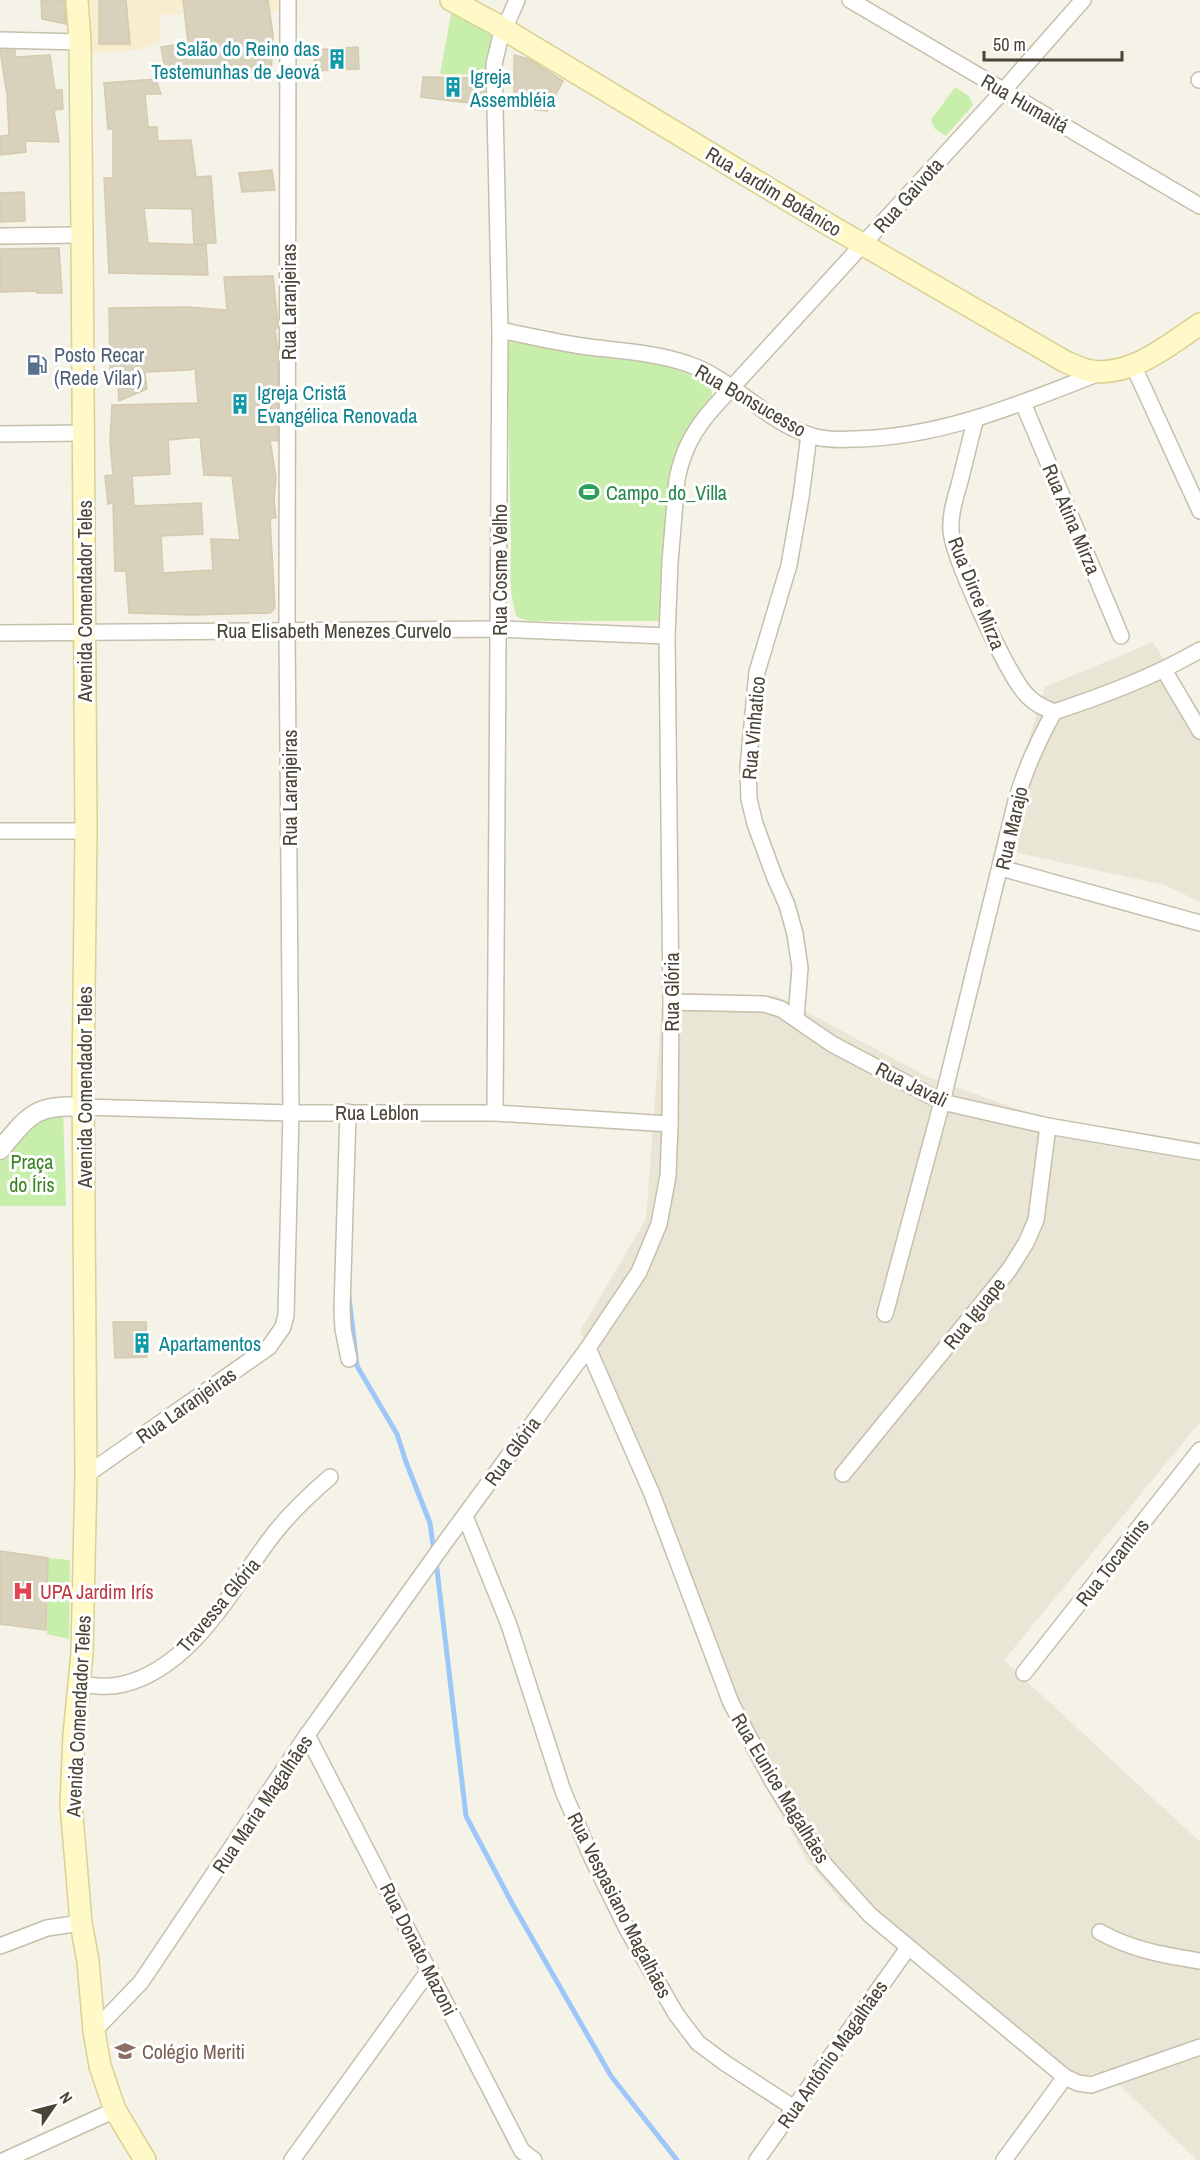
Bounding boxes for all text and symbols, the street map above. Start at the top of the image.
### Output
scale bar [984,24,1122,62]
text: 50 m [993,32,1026,57]
place label: Salão do Reino das Testemunhas de Jeová [151,35,320,85]
building icon: Salão do Reino das Testemunhas de Jeová [325,47,349,71]
place label: Igreja Assembléia [469,63,556,113]
street label: Rua Humaitá [976,67,1074,139]
building icon: Igreja Assembléia [441,75,465,99]
street label: Rua Jardim Botânico [701,140,847,242]
street label: Rua Gaivota [867,152,949,238]
street label: Rua Laranjeiras [275,244,302,360]
place label: Posto Recar (Rede Vilar) [54,341,145,391]
fuel station icon: Posto Recar (Rede Vilar) [25,353,49,377]
street label: Rua Bonsucesso [691,357,811,443]
place label: Igreja Cristã Evangélica Renovada [257,379,417,429]
building icon: Igreja Cristã Evangélica Renovada [228,392,252,416]
street label: Rua Atina Mirza [1037,460,1107,578]
place label: Campo_do_Villa [606,479,727,506]
sports icon: Campo_do_Villa [577,480,601,504]
street label: Avenida Comendador Teles [71,500,98,703]
street label: Rua Cosme Velho [486,504,513,636]
street label: Rua Dirce Mirza [942,533,1012,653]
street label: Rua Elisabeth Menezes Curvelo [216,617,452,644]
street label: Rua Vinhatico [735,675,771,781]
street label: Rua Laranjeiras [276,730,303,846]
street label: Rua Marajo [988,784,1034,872]
street label: Rua Glória [658,952,685,1032]
street label: Avenida Comendador Teles [71,986,98,1189]
street label: Rua Javali [871,1055,953,1113]
street label: Rua Leblon [335,1099,419,1126]
park label: Praça do Íris [9,1148,55,1198]
street label: Rua Iguape [937,1272,1011,1354]
place label: Apartamentos [158,1330,261,1357]
building icon: Apartamentos [130,1331,154,1355]
street label: Rua Laranjeiras [130,1360,242,1450]
street label: Rua Glória [478,1411,546,1491]
street label: Rua Tocantins [1069,1512,1155,1612]
street label: Travessa Glória [170,1552,266,1658]
place label: UPA Jardim Irís [40,1578,154,1605]
hospital icon: UPA Jardim Irís [11,1579,35,1603]
street label: Avenida Comendador Teles [59,1615,97,1818]
street label: Rua Eunice Magalhães [726,1708,836,1868]
street label: Rua Maria Magalhães [206,1730,318,1878]
street label: Rua Vespasiano Magalhães [561,1807,679,2003]
street label: Rua Donato Mazoni [374,1878,464,2020]
street label: Rua Antônio Magalhães [771,1975,893,2133]
place label: Colégio Meriti [142,2038,245,2065]
school or university icon: Colégio Meriti [113,2039,137,2063]
north arrow [24,2076,84,2136]
text: N [55,2087,78,2108]

